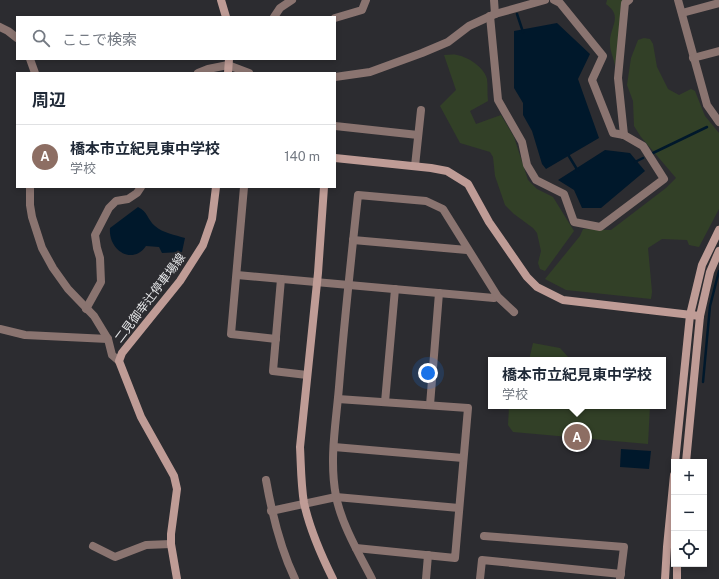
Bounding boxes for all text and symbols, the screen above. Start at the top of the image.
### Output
search box [16,16,336,60]
icon: search [30,27,52,49]
text: ここで検索 [62,31,137,48]
text: 周辺 [32,90,66,110]
text: 橋本市立紀見東中学校 [70,140,220,157]
text: A [40,149,50,164]
text: 140 m [284,149,320,164]
text: 学校 [70,161,96,176]
street label: 二見御幸辻停車場線 [112,251,188,345]
popup [488,357,666,409]
your location [418,363,438,383]
text: 橋本市立紀見東中学校 [502,366,652,383]
text: 学校 [502,387,528,402]
pin: A [564,422,590,452]
map controls [671,459,707,567]
button: + [671,459,707,495]
button: − [671,495,707,531]
button: locate [671,531,707,567]

